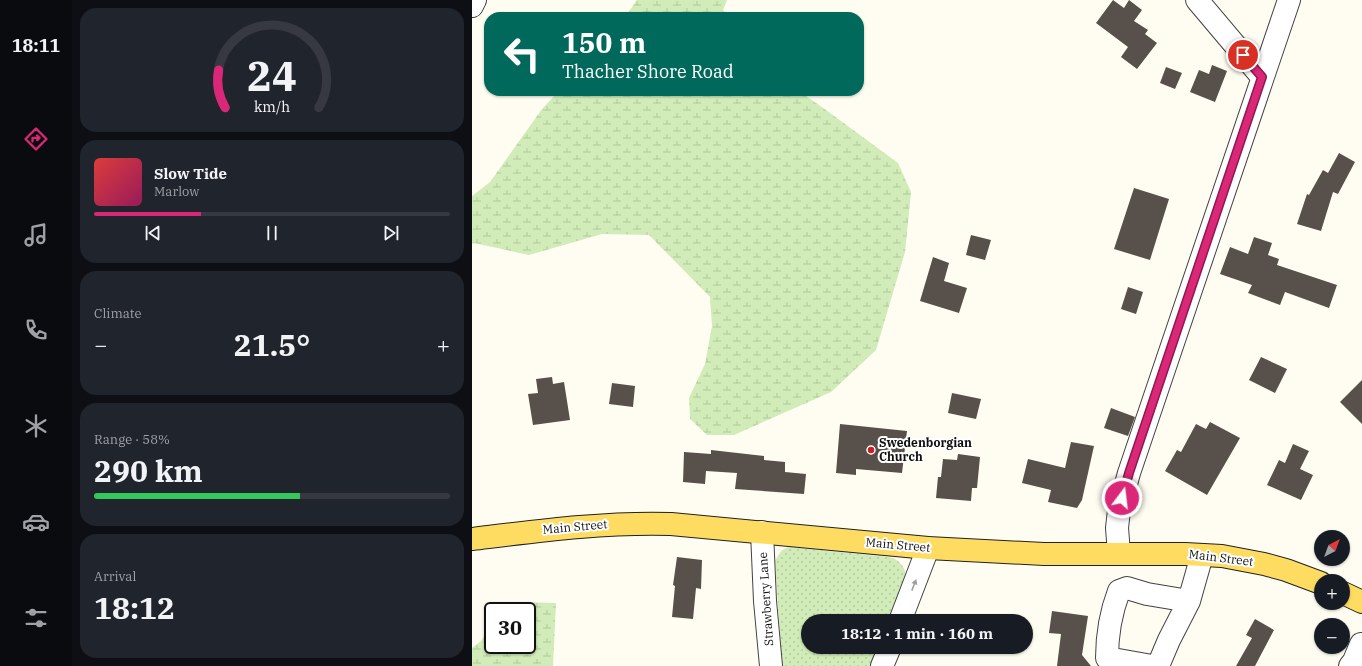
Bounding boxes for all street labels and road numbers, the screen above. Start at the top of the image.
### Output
street label: Main Street [542,516,608,537]
street label: Main Street [865,534,931,555]
street label: Main Street [1188,546,1254,569]
street label: Strawberry Lane [755,552,776,646]

